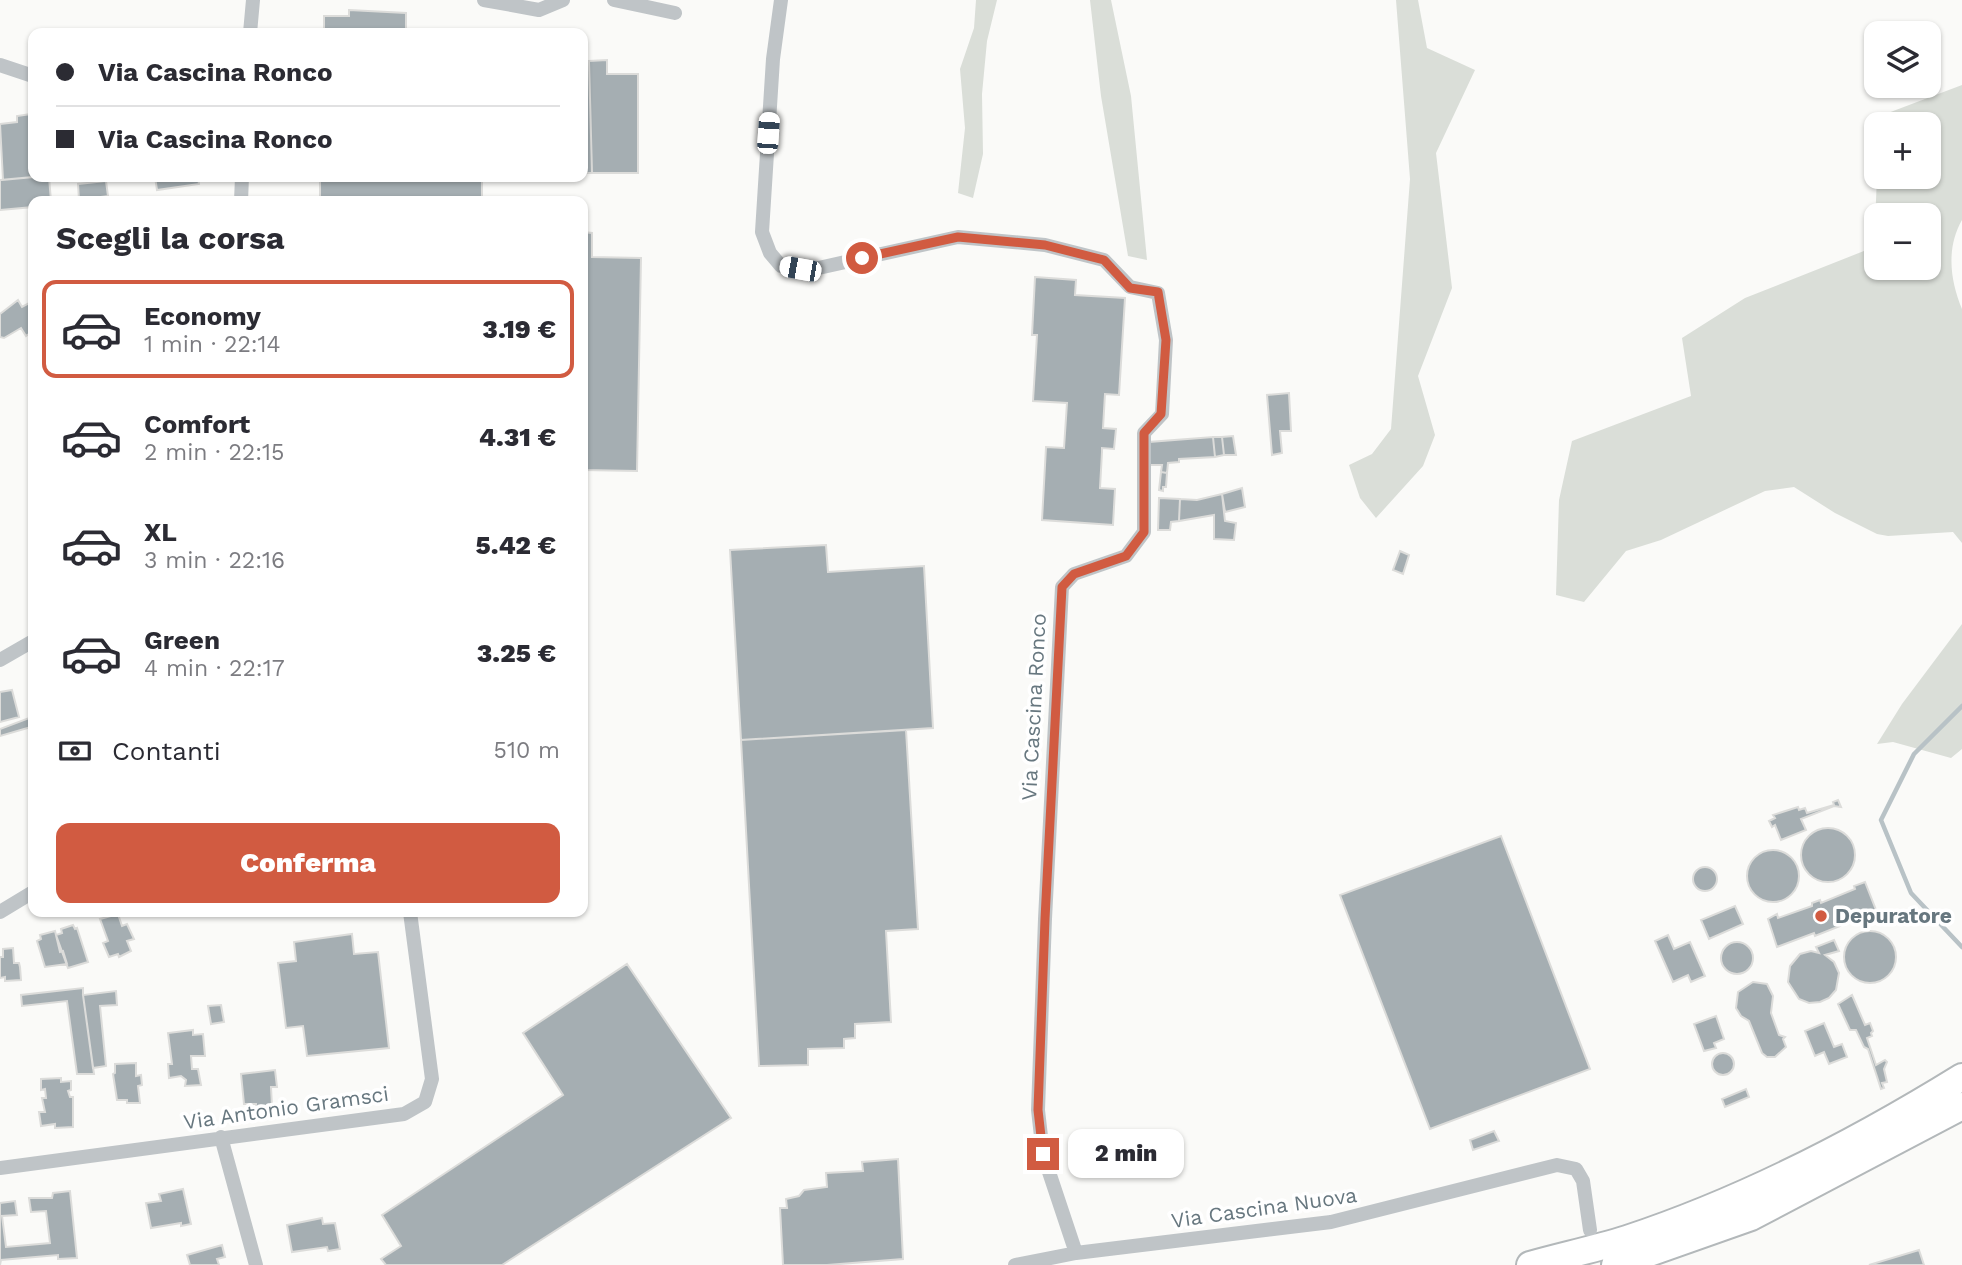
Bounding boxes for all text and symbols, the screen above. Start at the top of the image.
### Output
map controls [1864,21,1941,280]
button: layers [1864,21,1941,98]
text: Via Cascina Ronco [98,57,333,87]
car [757,111,780,155]
button: + [1864,112,1941,189]
text: Via Cascina Ronco [98,124,333,154]
button: − [1864,203,1941,280]
text: Scegli la corsa [56,219,285,257]
route start [846,242,878,274]
car [778,255,823,283]
icon: car [60,298,123,361]
text: Economy [144,301,261,331]
text: 3.19 € [482,314,556,344]
text: 1 min · 22:14 [144,331,281,358]
icon: car [60,406,123,469]
text: Comfort [144,409,250,439]
text: 4.31 € [479,422,556,452]
text: 2 min · 22:15 [144,439,284,466]
icon: car [60,514,123,577]
text: XL [144,517,177,547]
text: 5.42 € [476,530,556,560]
text: 3 min · 22:16 [144,547,285,574]
street label: Via Cascina Ronco [1016,613,1051,801]
icon: car [60,622,123,685]
text: Green [144,625,220,655]
text: 3.25 € [477,638,556,668]
text: 4 min · 22:17 [144,655,285,682]
icon: cash [56,732,94,770]
text: Contanti [112,736,221,766]
text: 510 m [494,737,560,764]
button: Conferma [56,823,560,903]
place label: Depuratore [1835,903,1952,928]
marker: Depuratore [1813,908,1829,924]
street label: Via Antonio Gramsci [182,1081,390,1134]
callout: 2 min [1068,1130,1183,1178]
route end [1027,1138,1059,1170]
text: 2 min [1095,1140,1157,1167]
street label: Via Cascina Nuova [1169,1182,1359,1233]

